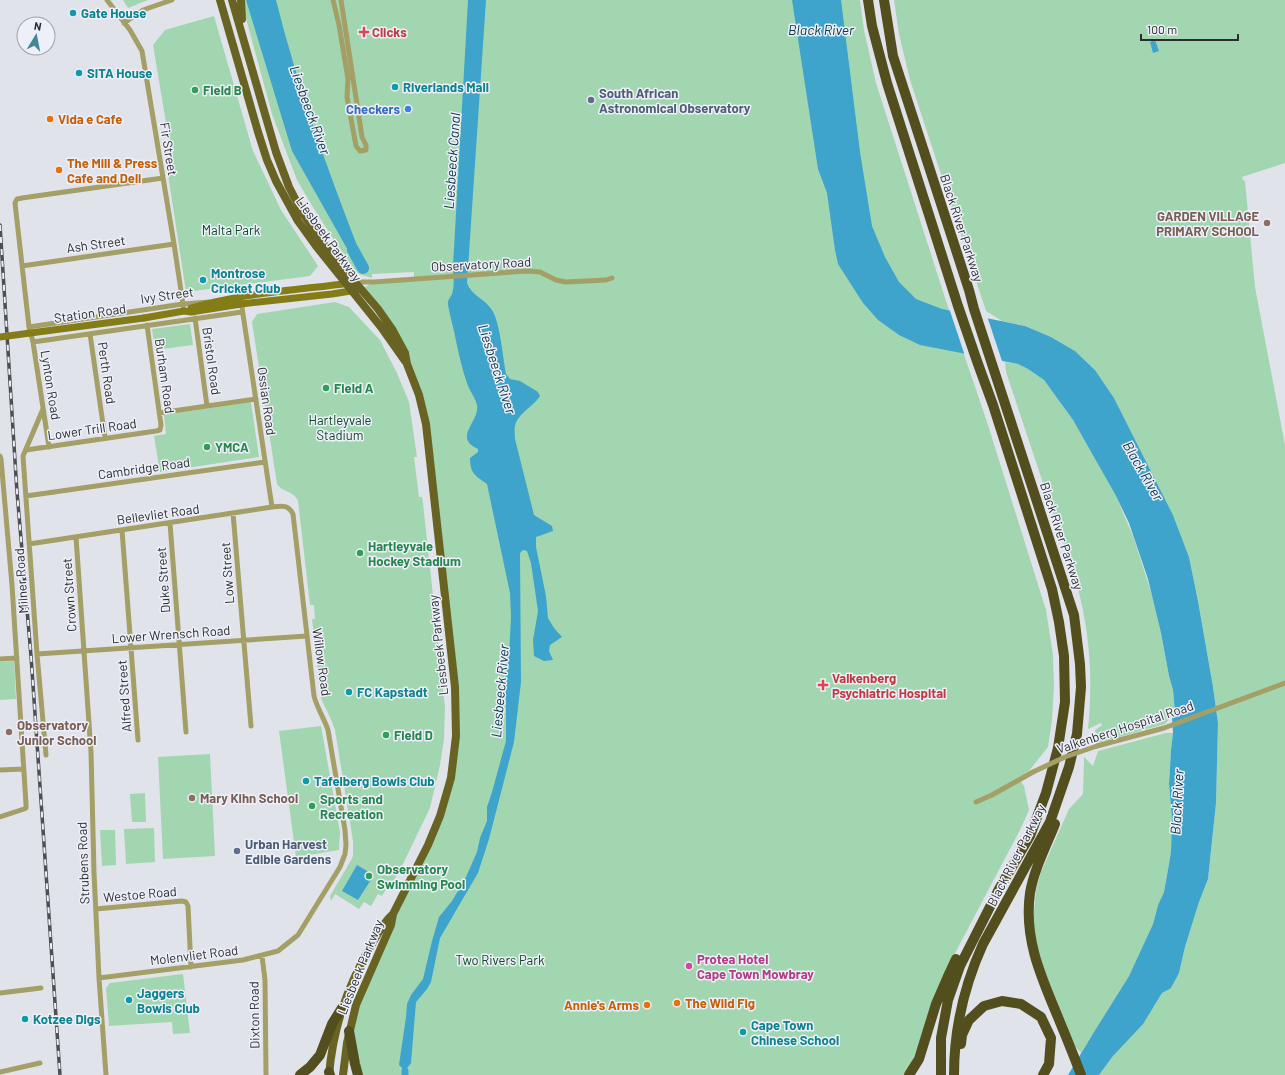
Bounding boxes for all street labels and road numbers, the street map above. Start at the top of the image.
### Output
street label: Fir Street [157,121,181,177]
street label: Black River Parkway [937,172,987,284]
street label: Liesbeek Parkway [293,193,365,285]
street label: Ash Street [66,232,126,256]
street label: Observatory Road [431,253,531,275]
street label: Ivy Street [139,283,195,307]
street label: Station Road [53,300,127,326]
street label: Bristol Road [199,326,225,396]
street label: Burham Road [152,338,178,414]
street label: Perth Road [95,341,119,405]
street label: Lynton Road [38,349,64,421]
street label: Ossian Road [254,366,280,436]
street label: Lower Trill Road [46,415,138,443]
street label: Cambridge Road [97,454,191,482]
street label: Black River Parkway [1037,480,1087,592]
street label: Bellevliet Road [116,500,200,528]
street label: Low Street [217,542,237,604]
street label: Duke Street [153,546,173,614]
street label: Milner Road [11,548,31,614]
street label: Crown Street [58,558,80,632]
street label: Liesbeek Parkway [425,594,451,696]
street label: Lower Wrensch Road [111,622,231,646]
street label: Willow Road [309,627,335,697]
street label: Alfred Street [113,659,135,733]
street label: Valkenberg Hospital Road [1055,697,1195,757]
street label: Black River Parkway [983,801,1049,909]
street label: Strubens Road [74,821,92,905]
street label: Westoe Road [103,883,177,905]
street label: Liesbeek Parkway [334,917,386,1017]
street label: Molenvliet Road [149,942,239,968]
street label: Dixton Road [245,981,263,1049]

